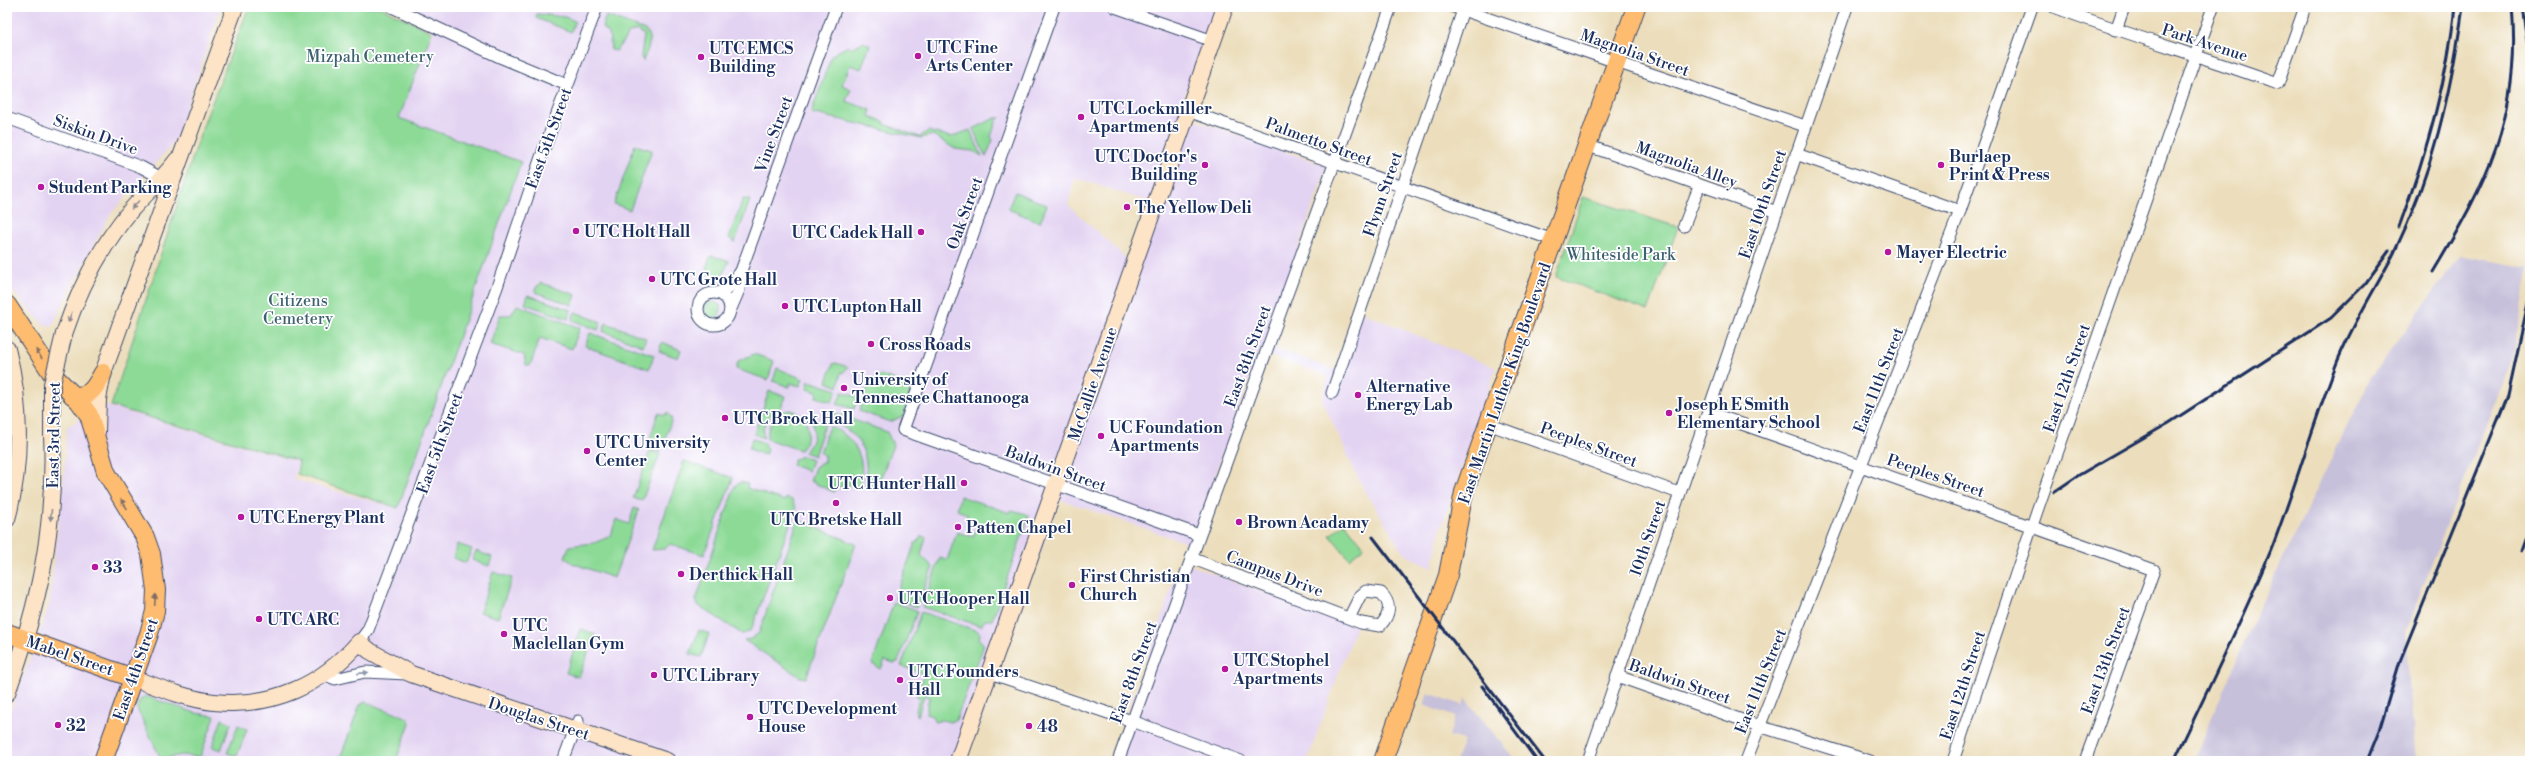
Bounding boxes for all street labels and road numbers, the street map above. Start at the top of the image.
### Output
street label: Park Avenue [2159,20,2250,66]
street label: Magnolia Street [1578,25,1692,81]
street label: East 5th Street [521,85,577,192]
street label: Vine Street [750,93,797,176]
street label: Siskin Drive [51,110,141,160]
street label: Palmetto Street [1263,113,1375,171]
street label: Magnolia Alley [1633,137,1740,193]
street label: East 10th Street [1735,147,1791,262]
street label: Flynn Street [1359,149,1407,240]
street label: Oak Street [943,174,987,252]
street label: East Martin Luther King Boulevard [1454,260,1556,507]
street label: East 8th Street [1220,302,1276,410]
street label: East 12th Street [2039,321,2095,435]
street label: McCallie Avenue [1064,324,1122,444]
street label: East 11th Street [1850,324,1908,436]
street label: East 3rd Street [43,381,65,489]
street label: East 5th Street [412,390,468,497]
street label: Peeples Street [1537,418,1640,472]
street label: Baldwin Street [1002,441,1109,497]
street label: Peeples Street [1884,450,1987,502]
street label: 10th Street [1626,497,1670,579]
street label: Campus Drive [1223,546,1326,602]
street label: East 13th Street [2077,603,2135,717]
street label: East 4th Street [109,615,163,723]
street label: East 8th Street [1106,618,1162,726]
street label: East 11th Street [1731,626,1791,737]
street label: East 12th Street [1936,628,1990,742]
street label: Mabel Street [23,632,116,680]
street label: Baldwin Street [1625,655,1733,709]
street label: Douglas Street [485,693,592,745]

